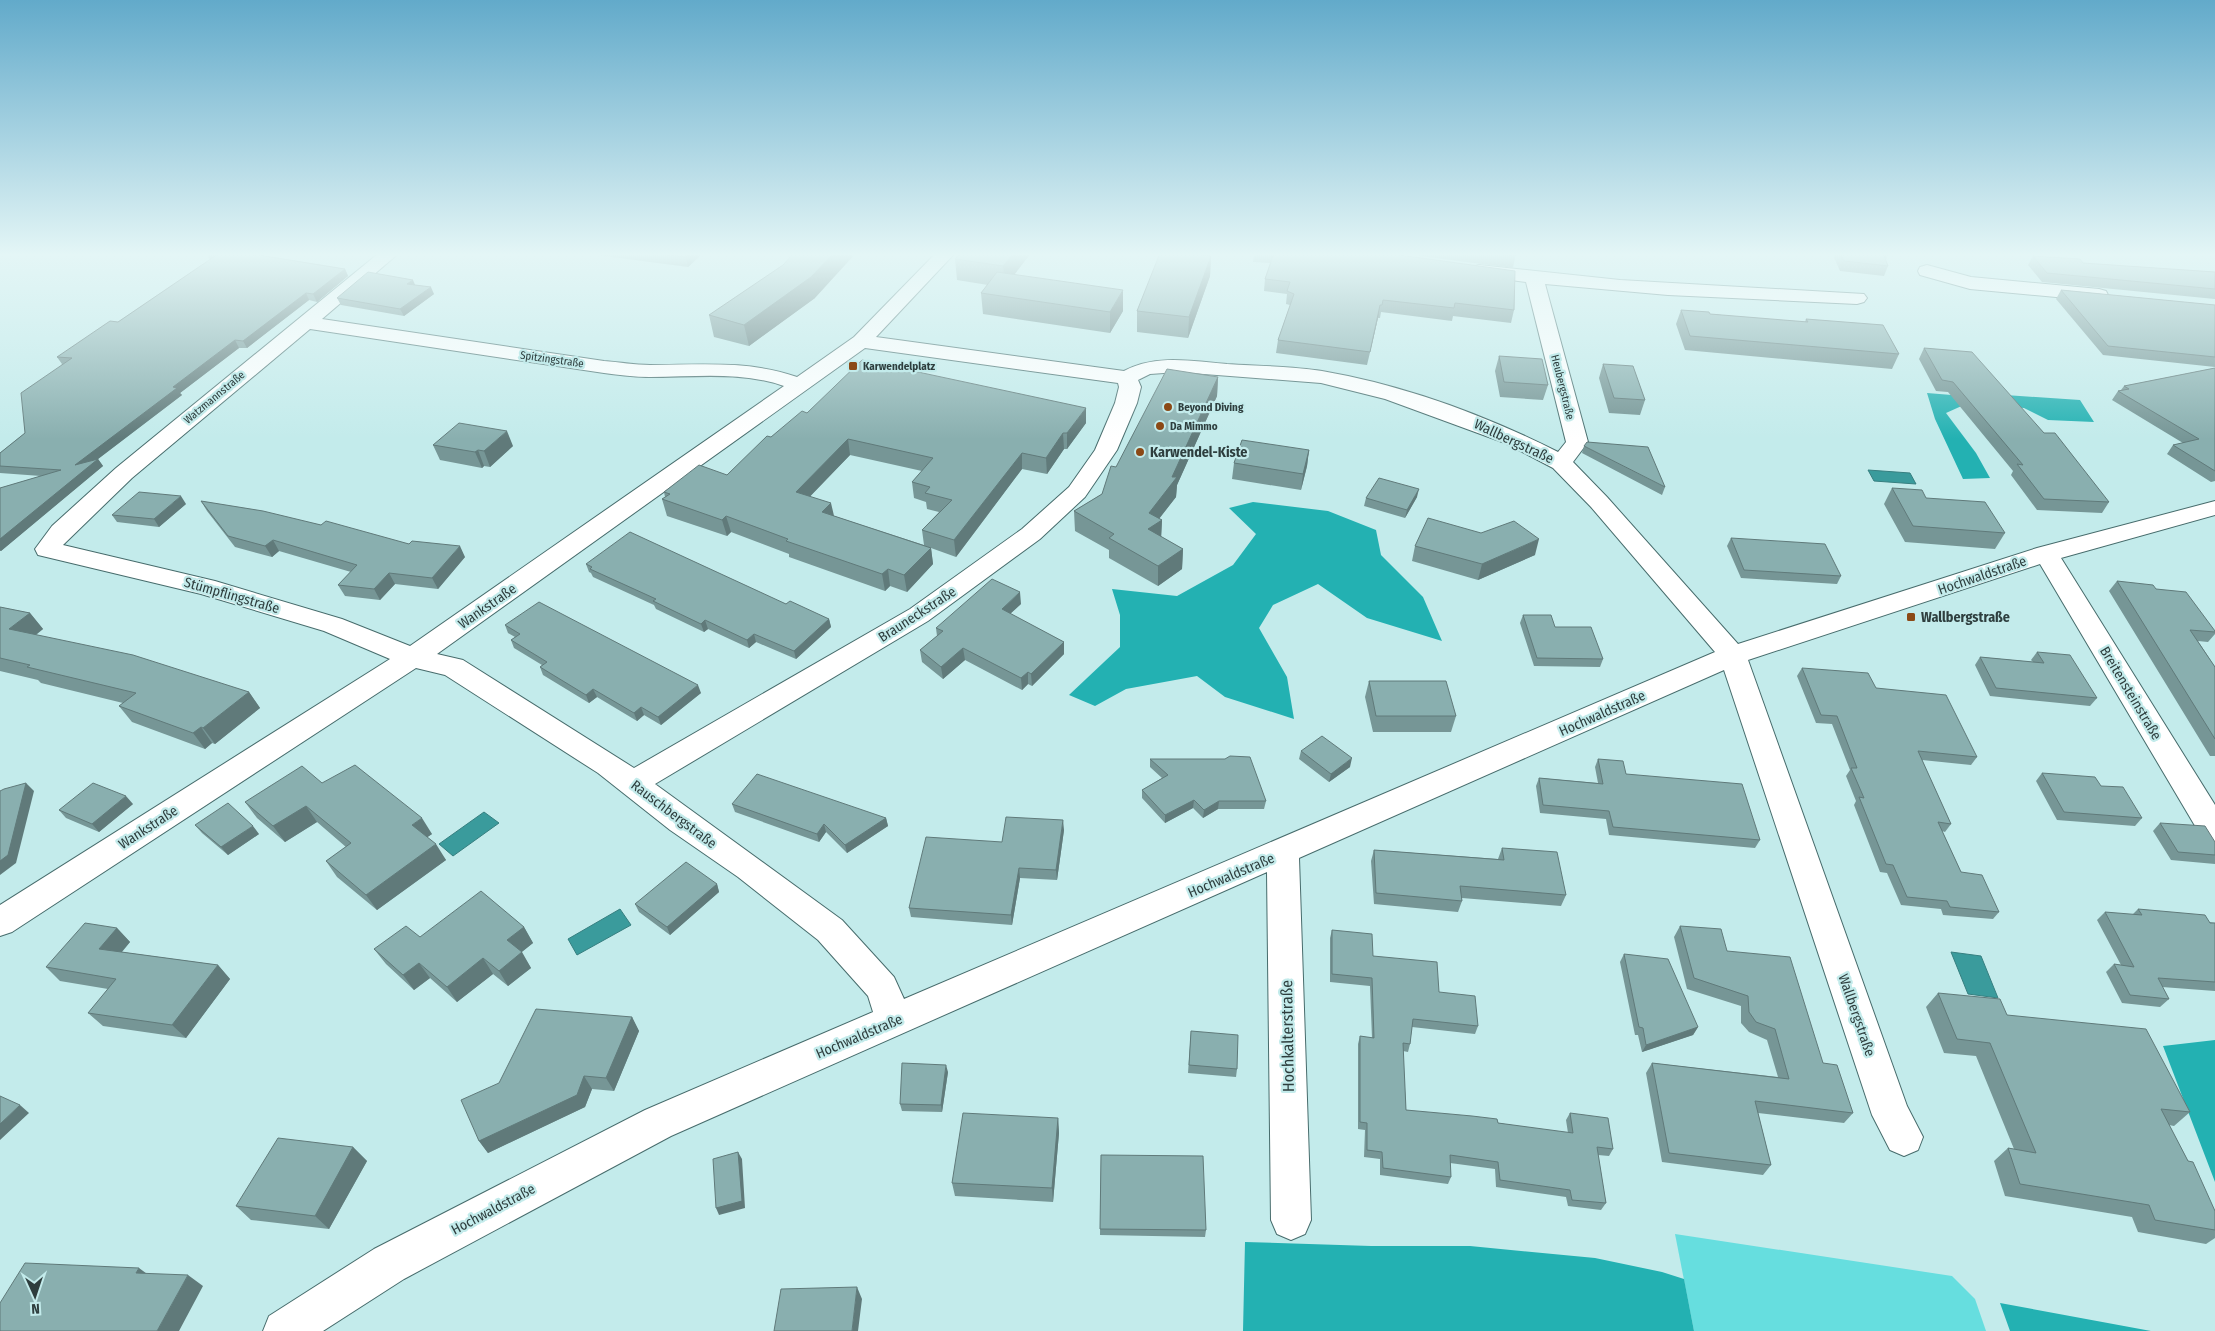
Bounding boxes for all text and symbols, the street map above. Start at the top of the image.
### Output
street label: Spitzingstraße [519,349,585,370]
street label: Heubergstraße [1548,353,1577,421]
marker: Karwendelplatz [847,360,859,372]
place label: Karwendelplatz [863,360,936,373]
street label: Watzmannstraße [181,368,247,427]
marker: Beyond Diving [1162,401,1174,413]
place label: Beyond Diving [1178,401,1244,414]
street label: Wallbergstraße [1471,416,1556,467]
marker: Da Mimmo [1154,420,1166,432]
place label: Da Mimmo [1170,420,1218,433]
place label: Karwendel-Kiste [1150,444,1247,461]
marker: Karwendel-Kiste [1134,446,1146,458]
street label: Hochwaldstraße [1936,552,2029,599]
street label: Stümpflingstraße [182,574,282,617]
street label: Wankstraße [455,580,520,633]
street label: Brauneckstraße [875,583,959,646]
place label: Wallbergstraße [1921,609,2010,626]
marker: Wallbergstraße [1905,611,1917,623]
street label: Breitensteinstraße [2096,644,2165,743]
street label: Hochwaldstraße [1557,687,1648,740]
street label: Rauschbergstraße [628,777,720,852]
street label: Wankstraße [116,802,181,853]
street label: Hochwaldstraße [1185,850,1277,901]
street label: Wallbergstraße [1834,972,1879,1059]
street label: Hochkalterstraße [1277,980,1298,1092]
street label: Hochwaldstraße [813,1011,905,1062]
street label: Hochwaldstraße [448,1180,538,1239]
north arrow [10,1271,60,1321]
text: N [31,1300,40,1317]

